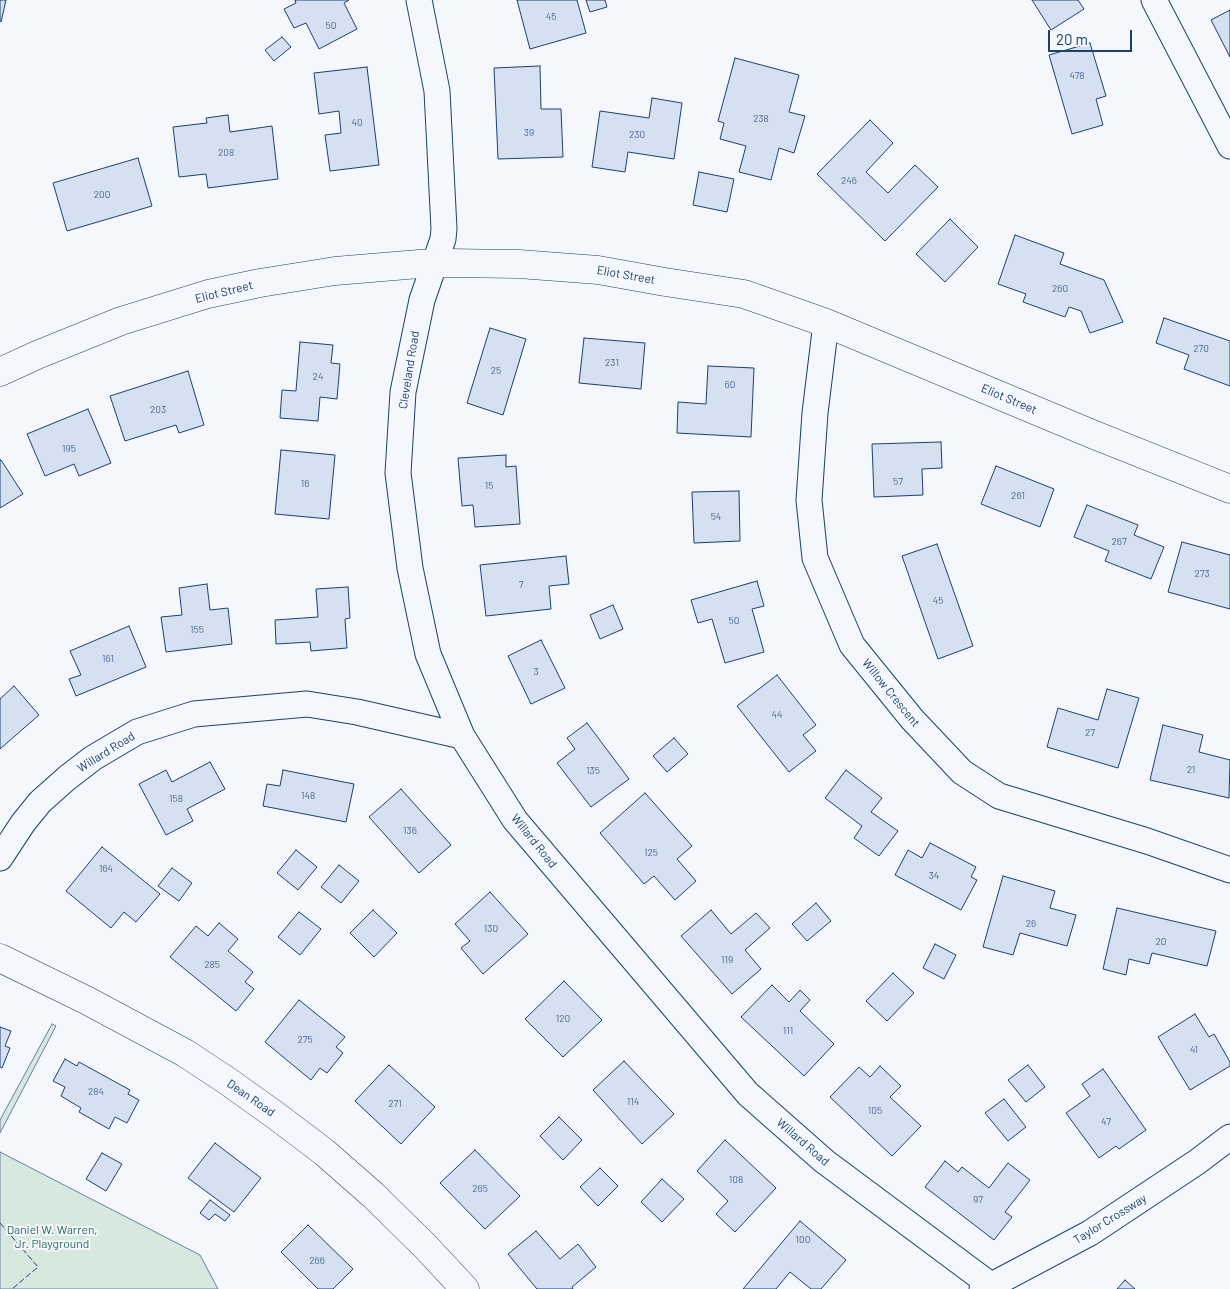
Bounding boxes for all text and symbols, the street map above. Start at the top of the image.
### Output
house number: 45 [546,11,556,23]
house number: 50 [326,20,336,32]
scale bar [1050,20,1134,52]
text: 20 m [1056,30,1088,48]
house number: 478 [1069,70,1085,82]
house number: 238 [753,113,769,125]
house number: 40 [351,117,363,129]
house number: 39 [524,127,534,139]
house number: 230 [629,129,645,141]
house number: 208 [218,147,234,159]
house number: 246 [841,175,857,187]
house number: 200 [94,189,110,201]
street label: Eliot Street [596,263,656,287]
street label: Eliot Street [194,278,254,306]
house number: 260 [1052,283,1068,295]
street label: Cleveland Road [396,330,422,410]
house number: 270 [1193,343,1209,355]
house number: 231 [605,357,619,369]
house number: 25 [491,365,501,377]
house number: 24 [313,371,323,383]
house number: 60 [725,379,735,391]
street label: Eliot Street [979,381,1039,417]
house number: 203 [150,404,166,416]
house number: 195 [62,443,76,455]
house number: 57 [893,476,903,488]
house number: 16 [301,478,309,490]
house number: 15 [485,480,493,492]
house number: 261 [1011,490,1025,502]
house number: 54 [711,511,721,523]
house number: 267 [1111,536,1127,548]
house number: 273 [1194,568,1210,580]
house number: 7 [519,579,523,591]
house number: 45 [933,595,943,607]
house number: 50 [729,615,739,627]
house number: 155 [190,624,204,636]
house number: 161 [102,653,114,665]
street label: Willow Crescent [859,656,923,730]
house number: 3 [533,666,539,678]
house number: 44 [771,709,783,721]
house number: 27 [1085,727,1095,739]
street label: Willard Road [75,729,137,775]
house number: 21 [1187,764,1195,776]
house number: 135 [586,765,600,777]
house number: 148 [301,790,315,802]
house number: 158 [169,793,183,805]
street label: Willard Road [508,811,560,871]
house number: 136 [403,825,417,837]
house number: 125 [644,847,658,859]
house number: 164 [99,863,113,875]
house number: 34 [929,870,939,882]
house number: 26 [1026,918,1036,930]
house number: 130 [484,923,498,935]
house number: 20 [1155,936,1167,948]
house number: 119 [721,954,733,966]
house number: 285 [204,959,220,971]
house number: 120 [556,1013,570,1025]
house number: 111 [783,1025,793,1037]
house number: 275 [297,1034,313,1046]
house number: 41 [1190,1044,1198,1056]
street label: Dean Road [224,1076,278,1120]
house number: 284 [88,1086,104,1098]
house number: 114 [627,1096,639,1108]
house number: 271 [388,1098,402,1110]
house number: 105 [868,1105,882,1117]
street label: Willard Road [774,1115,832,1169]
house number: 47 [1101,1116,1111,1128]
house number: 108 [729,1174,743,1186]
house number: 265 [472,1183,488,1195]
street label: Taylor Crossway [1071,1191,1149,1247]
house number: 97 [973,1194,983,1206]
park label: Daniel W. Warren, Jr. Playground [7,1223,97,1251]
house number: 100 [796,1234,810,1246]
house number: 266 [309,1255,325,1267]

